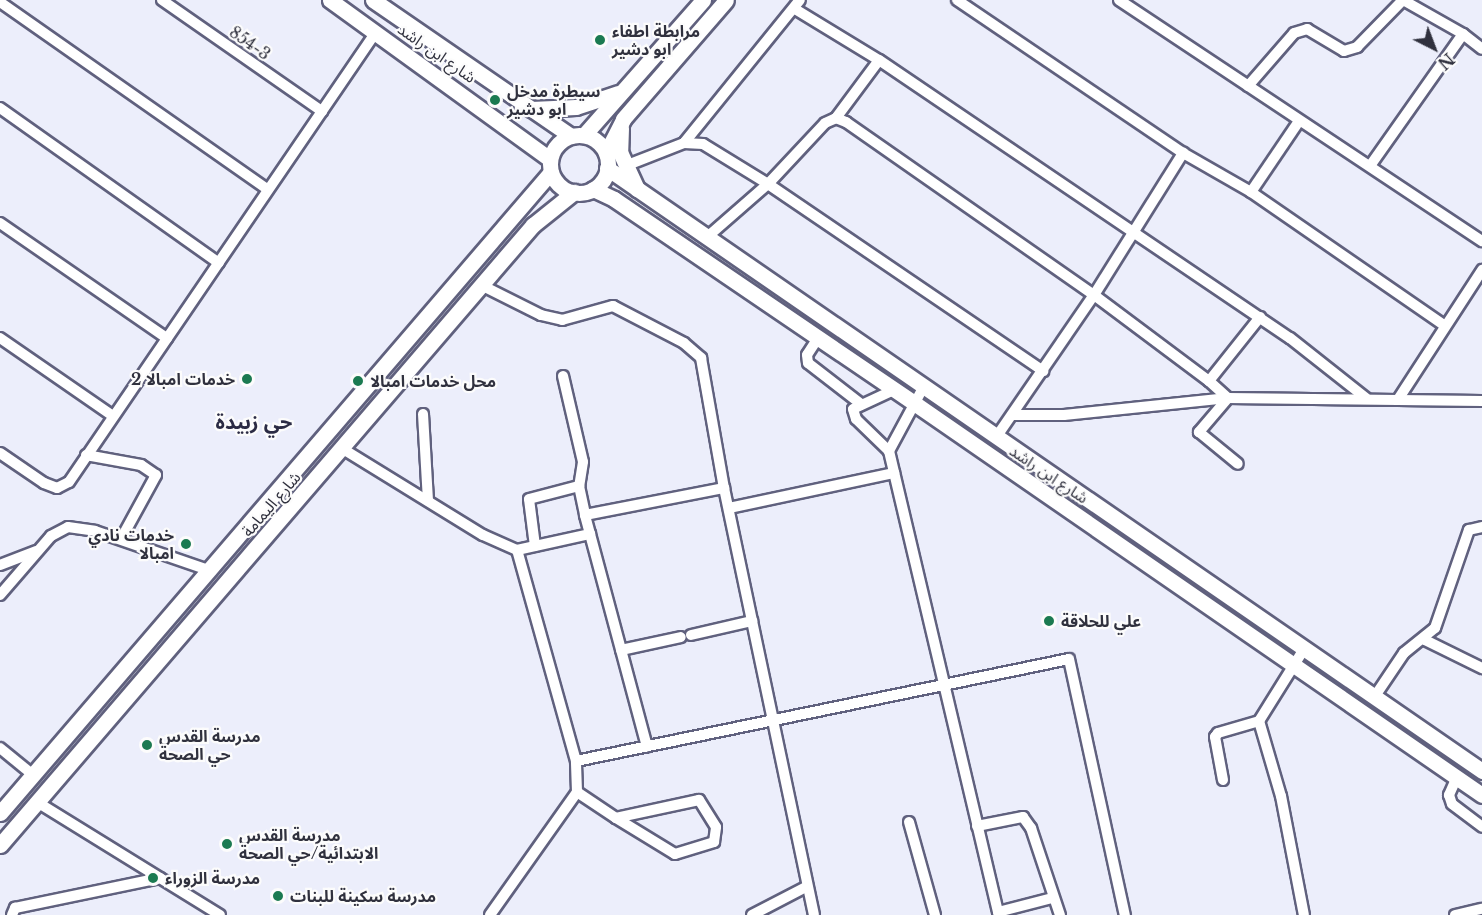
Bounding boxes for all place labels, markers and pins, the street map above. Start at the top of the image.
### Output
place label: مرابطة اطفاء ابو دشير [612,21,700,59]
marker: مرابطة اطفاء ابو دشير [593,33,607,47]
place label: سيطرة مدخل ابو دشير [507,81,600,119]
marker: سيطرة مدخل ابو دشير [488,93,502,107]
place label: خدمات امبالا 2 [131,369,235,389]
place label: محل خدمات امبالا [370,371,496,391]
marker: خدمات امبالا 2 [240,372,254,386]
marker: محل خدمات امبالا [351,374,365,388]
place label: خدمات نادي امبالا [88,525,174,563]
marker: خدمات نادي امبالا [179,537,193,551]
place label: علي للحلاقة [1061,611,1141,631]
marker: علي للحلاقة [1042,614,1056,628]
place label: مدرسة القدس حي الصحة [159,726,261,764]
marker: مدرسة القدس حي الصحة [140,738,154,752]
place label: مدرسة القدس الابتدائية/حي الصحة [239,825,378,863]
marker: مدرسة القدس الابتدائية/حي الصحة [220,837,234,851]
place label: مدرسة الزوراء [165,868,260,888]
marker: مدرسة الزوراء [146,871,160,885]
place label: مدرسة سكينة للبنات [290,886,436,906]
marker: مدرسة سكينة للبنات [271,889,285,903]

